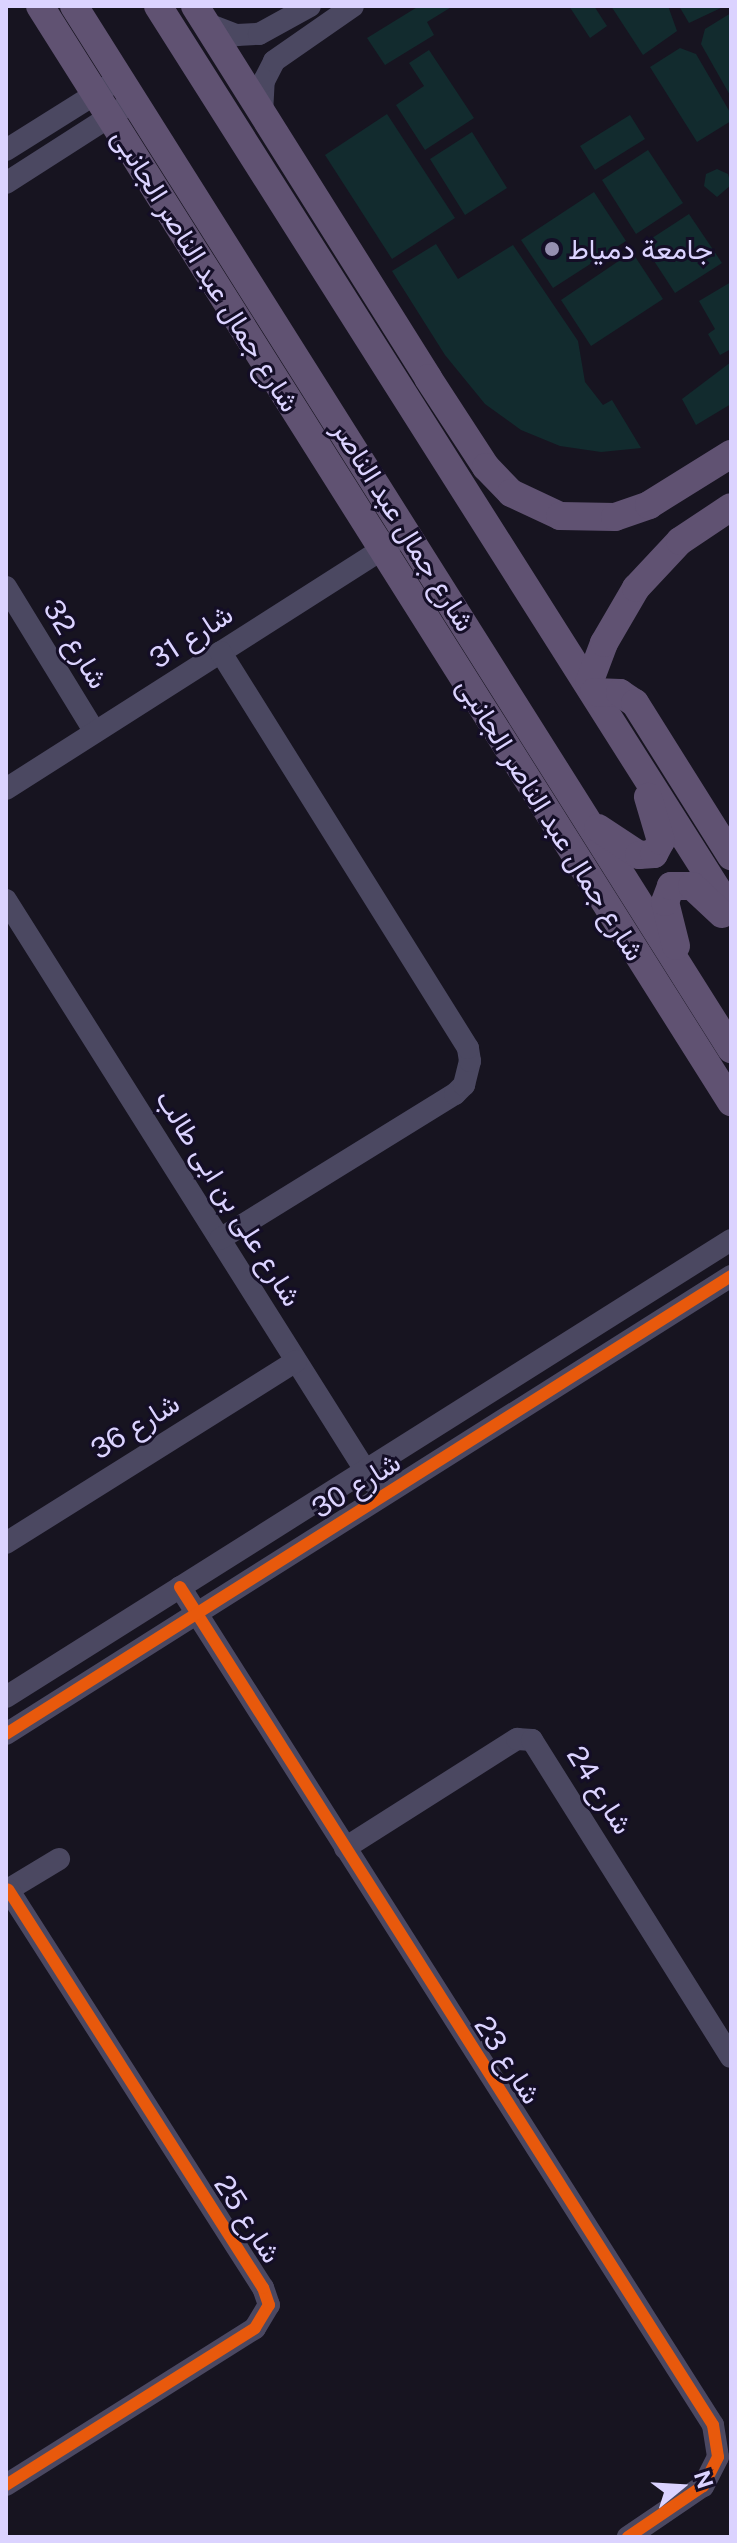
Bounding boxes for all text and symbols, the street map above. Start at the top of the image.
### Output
street label: شارع جمال عبد الناصر الجانبى [105,122,307,418]
place label: جامعة دمياط [568,232,713,266]
marker: جامعة دمياط [543,240,561,258]
street label: شارع جمال عبد الناصر [326,415,482,637]
street label: شارع 32 [37,594,115,694]
street label: شارع 31 [143,597,239,675]
street label: شارع جمال عبد الناصر الجانبى [450,671,652,967]
street label: شارع على بن ابى طالب [149,1084,309,1312]
street label: شارع 36 [85,1386,185,1466]
street label: شارع 30 [306,1445,406,1525]
street label: شارع 24 [560,1740,640,1840]
street label: شارع 23 [467,2010,549,2110]
street label: شارع 25 [207,2169,289,2269]
north arrow [641,2447,721,2527]
text: N [689,2467,719,2492]

